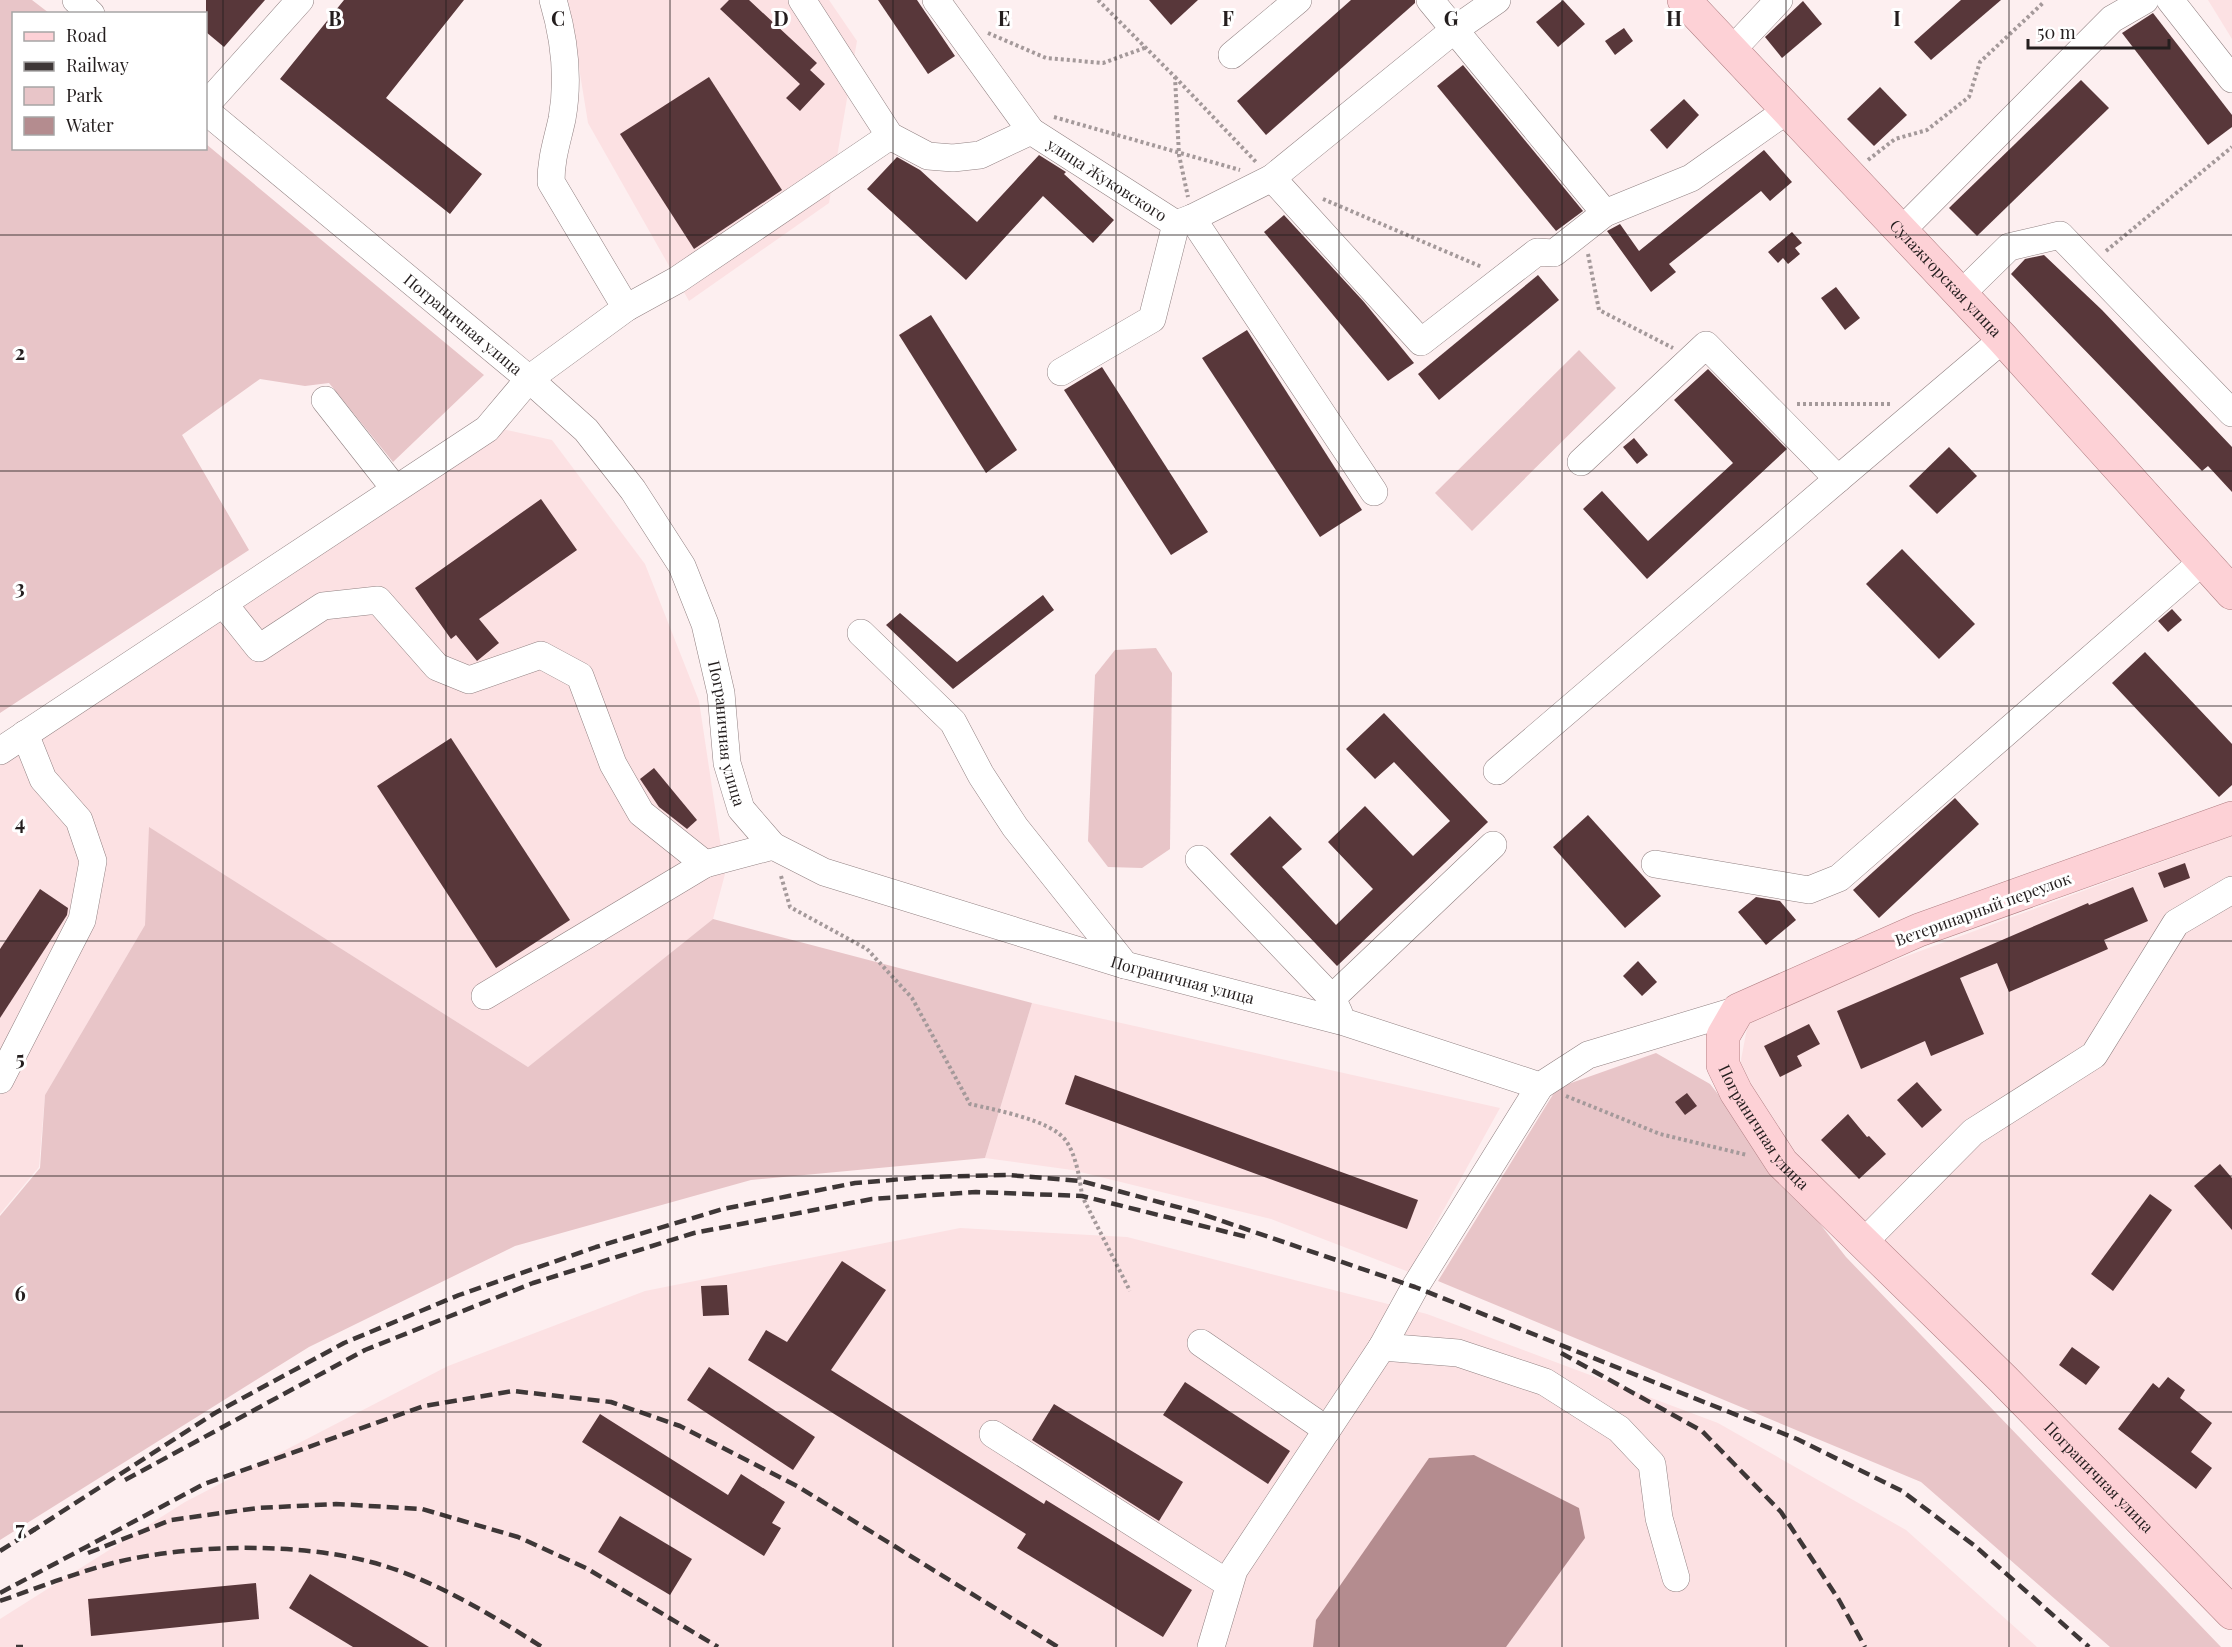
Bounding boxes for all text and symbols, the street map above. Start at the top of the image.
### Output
text: B [328,4,342,31]
text: C [551,4,565,31]
text: D [773,4,789,31]
text: E [998,4,1010,31]
text: F [1222,4,1234,31]
text: G [1444,4,1459,31]
text: H [1666,4,1682,31]
text: I [1893,4,1901,31]
legend [12,12,207,150]
scale bar [2028,12,2169,50]
text: 50 m [2037,20,2076,44]
text: Road [66,23,107,47]
text: Railway [66,53,129,77]
text: Park [66,83,103,107]
text: Water [65,113,114,137]
street label: улица Жуковского [1043,133,1172,226]
street label: Сулажгорская улица [1886,215,2007,341]
street label: Пограничная улица [400,269,527,379]
text: 2 [15,338,25,365]
text: 3 [15,573,25,600]
street label: Пограничная улица [704,658,751,809]
text: 4 [15,808,25,835]
street label: Ветеринарный переулок [1892,867,2074,950]
street label: Пограничная улица [1108,950,1257,1008]
text: 5 [15,1044,25,1071]
street label: Пограничная улица [1714,1061,1814,1194]
text: 6 [14,1279,26,1306]
street label: Пограничная улица [2040,1416,2158,1537]
text: 7 [15,1514,25,1541]

